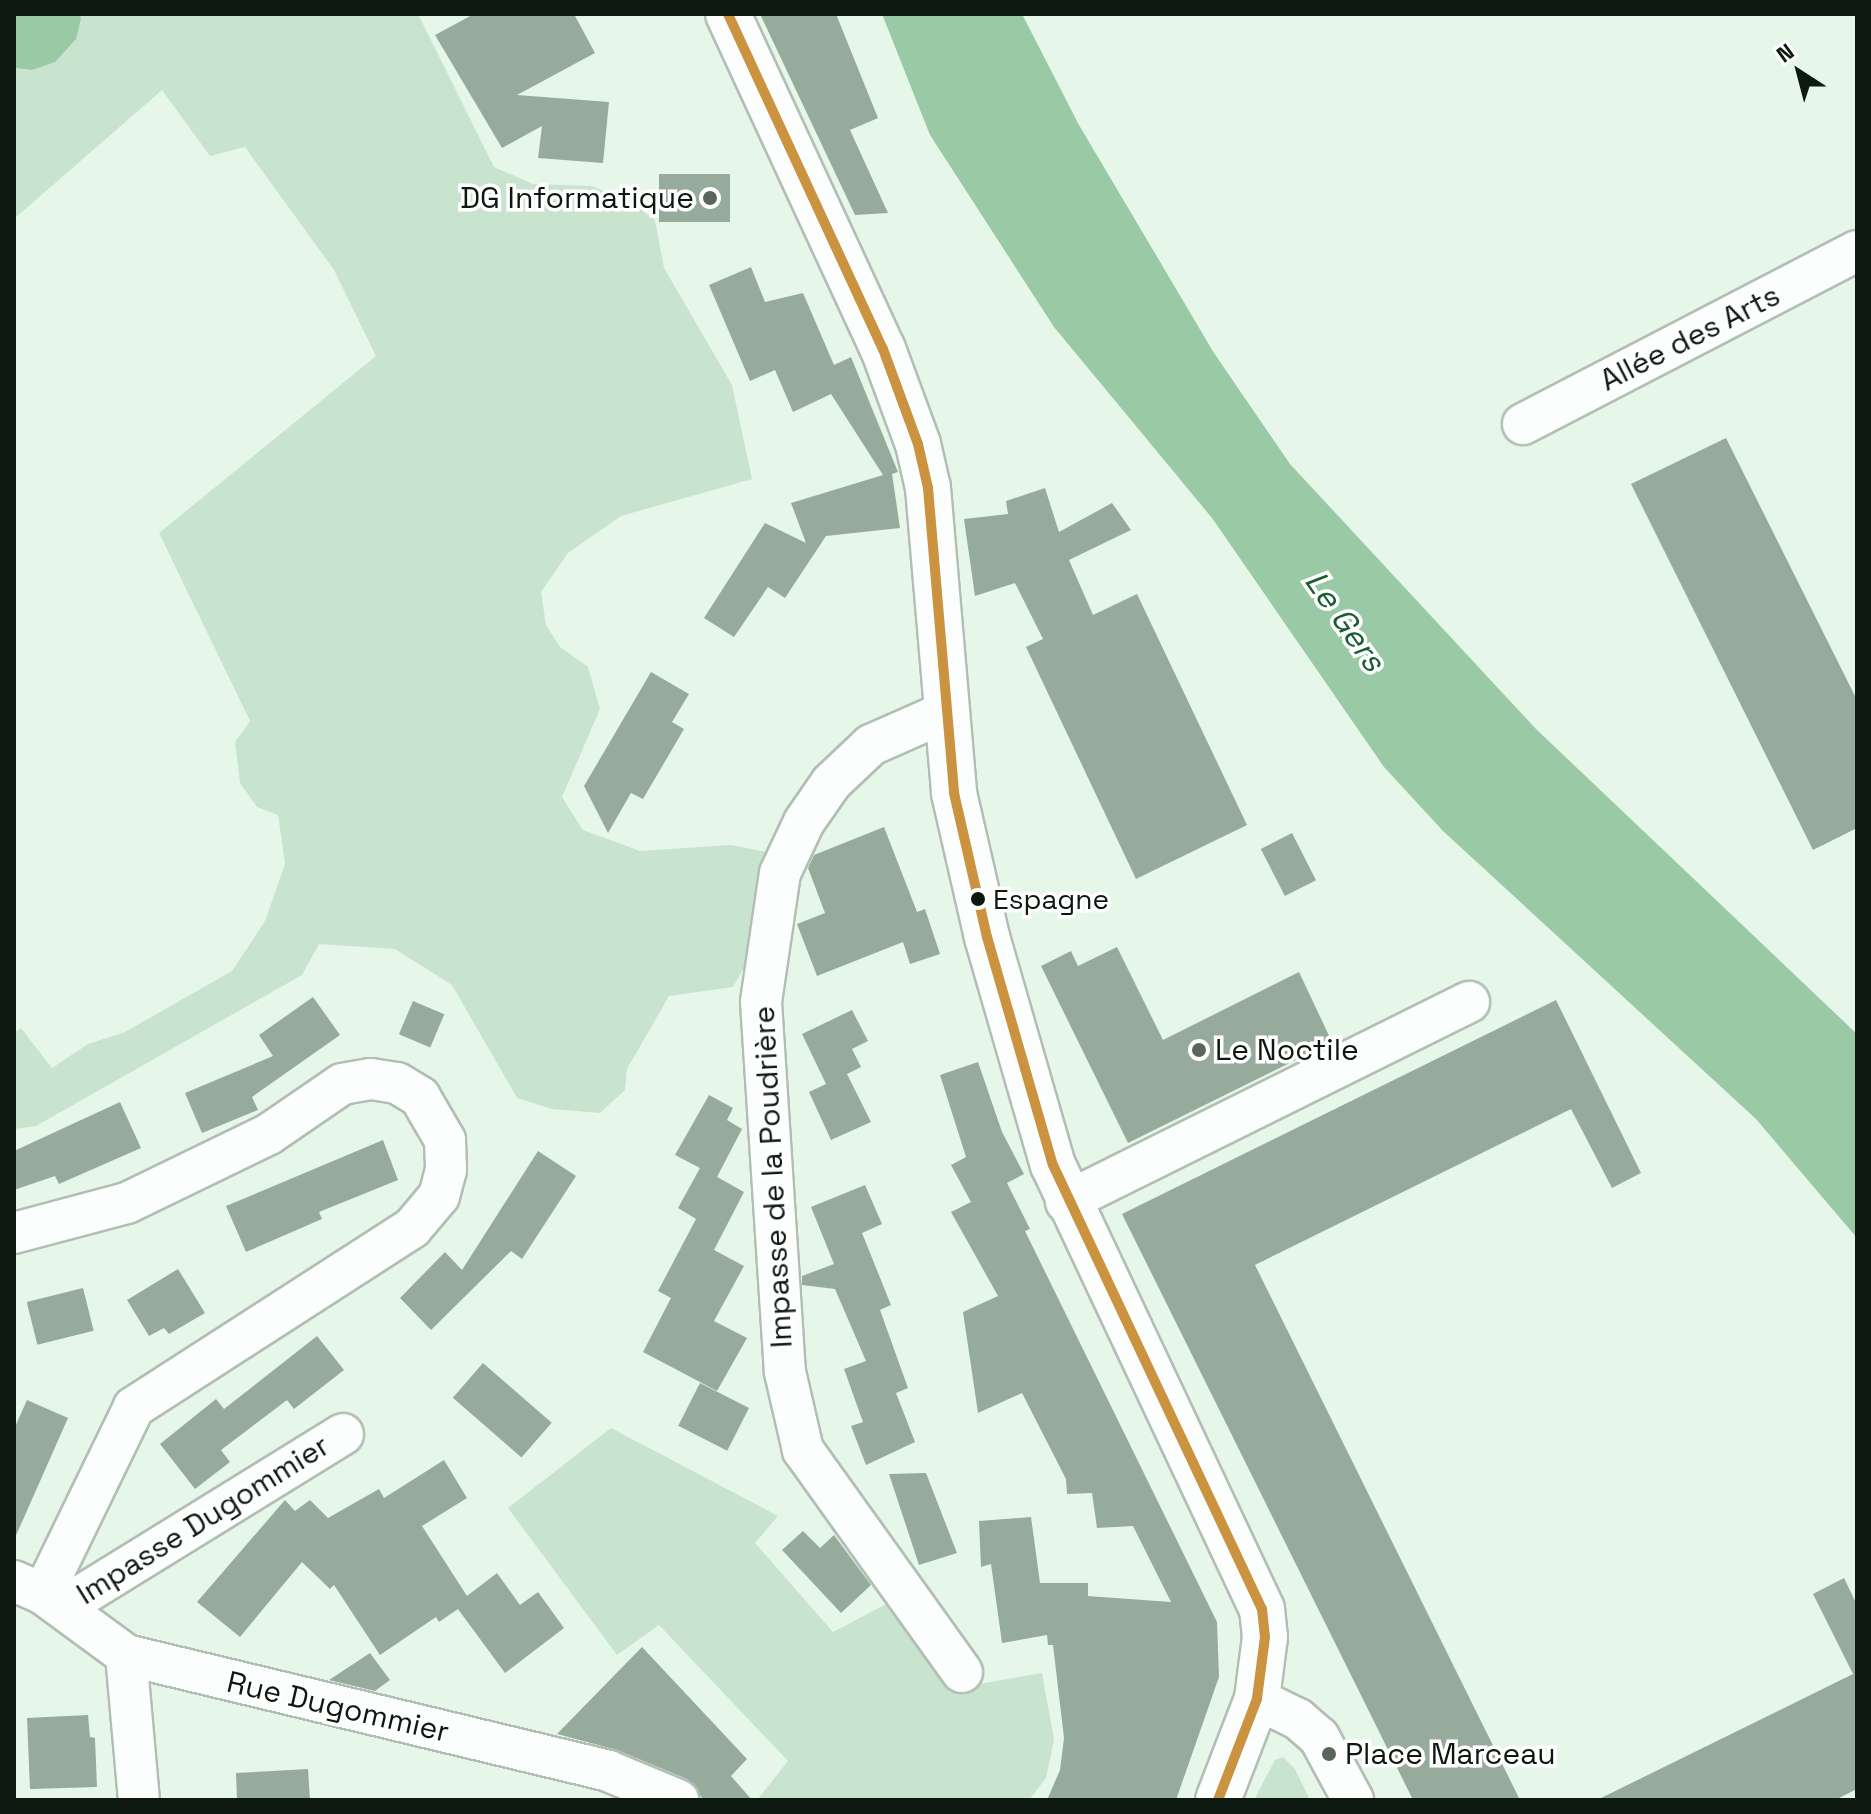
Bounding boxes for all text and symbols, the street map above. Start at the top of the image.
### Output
north arrow [1759,32,1839,112]
text: N [1771,37,1799,68]
place label: DG Informatique [460,180,694,216]
marker: DG Informatique [701,189,719,207]
street label: Allée des Arts [1594,277,1786,399]
water label: Le Gers [1297,564,1393,678]
place label: Espagne [993,882,1109,916]
marker: Espagne [970,891,986,907]
street label: Impasse de la Poudrière [746,1005,800,1349]
place label: Le Noctile [1215,1032,1359,1068]
marker: Le Noctile [1190,1041,1208,1059]
street label: Impasse Dugommier [70,1428,336,1612]
street label: Rue Dugommier [223,1664,453,1750]
place label: Place Marceau [1345,1736,1556,1772]
marker: Place Marceau [1320,1745,1338,1763]

